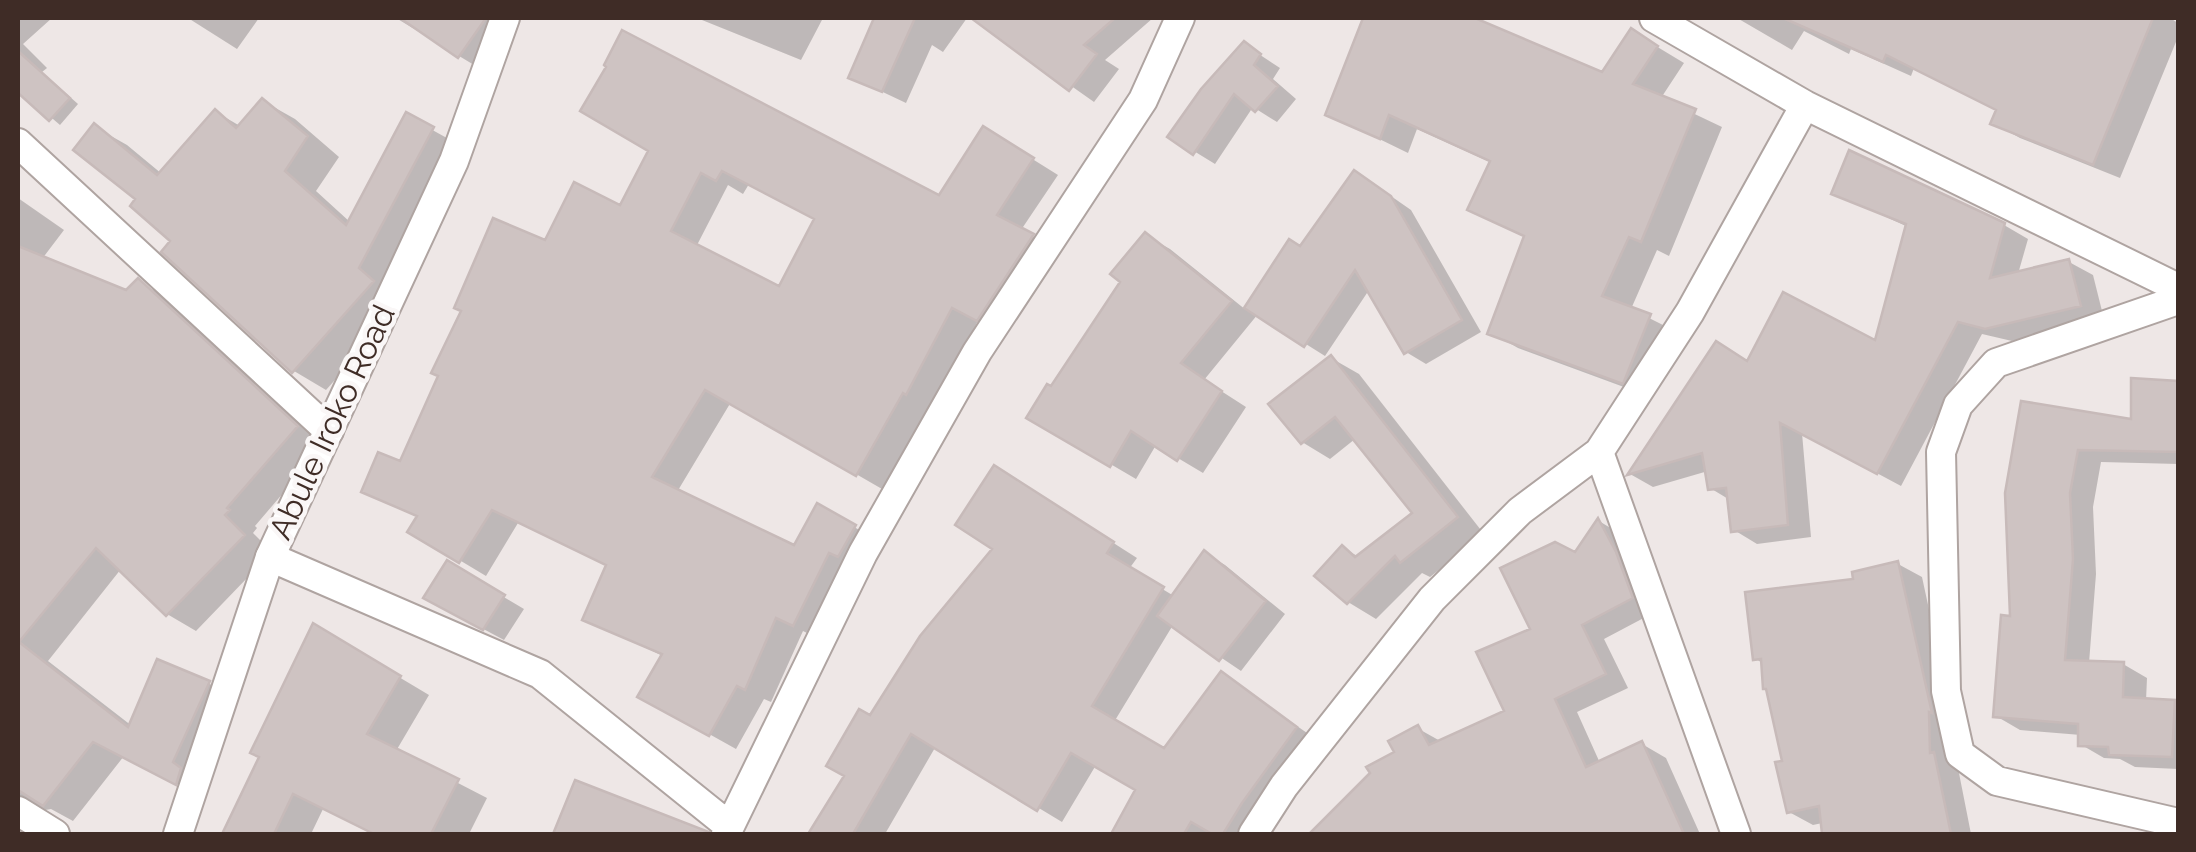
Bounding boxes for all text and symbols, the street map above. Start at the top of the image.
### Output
street label: Abule Iroko Road [261,299,402,545]

